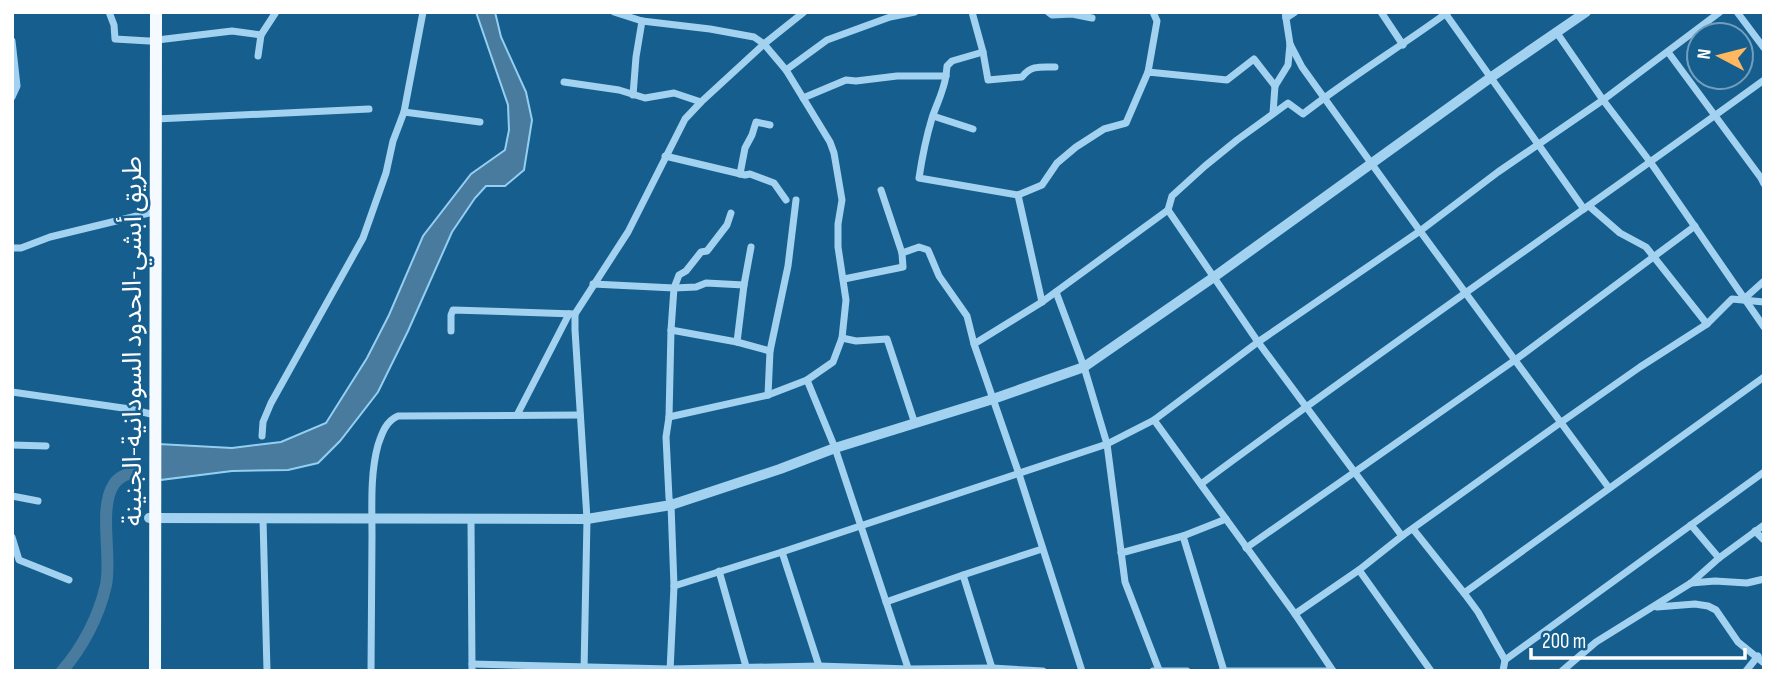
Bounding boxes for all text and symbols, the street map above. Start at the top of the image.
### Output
north arrow [1685,21,1755,91]
text: N [1693,48,1717,61]
street label: طريق أبشي-الحدود السودانية-الجنينة [115,156,152,526]
scale bar [1531,616,1744,660]
text: 200 m [1542,629,1586,654]

